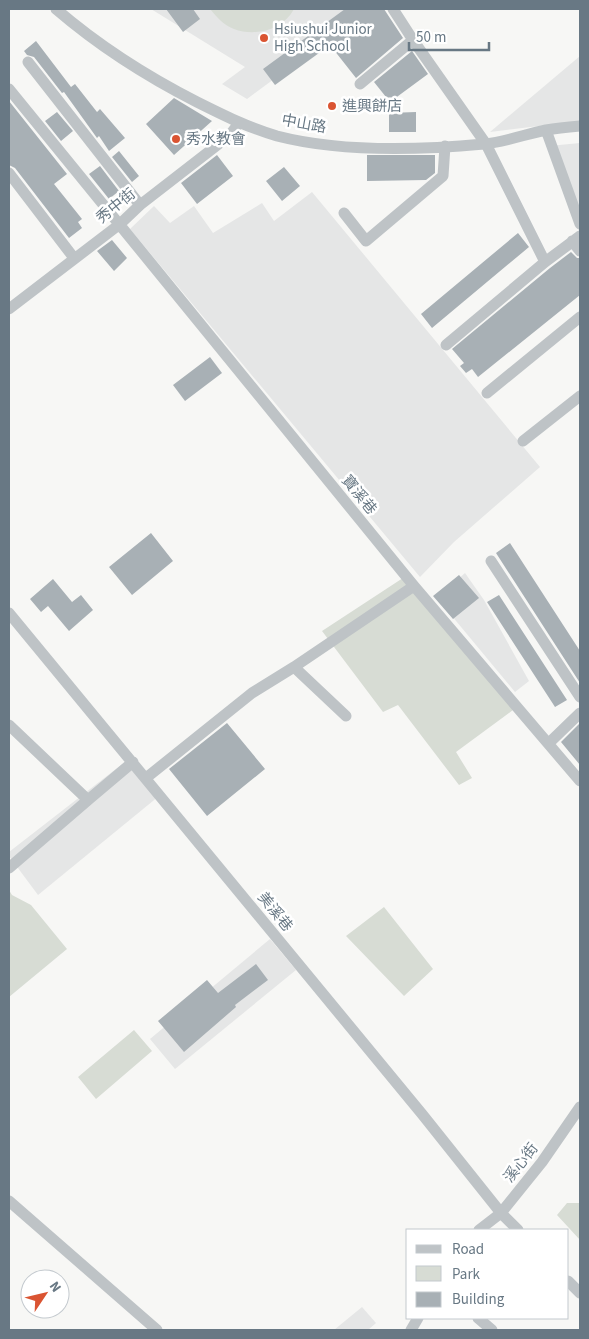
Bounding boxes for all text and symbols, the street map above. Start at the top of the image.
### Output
place label: Hsiushui Junior High School [274,19,373,57]
scale bar [409,20,489,52]
text: 50 m [416,27,446,48]
marker: Hsiushui Junior High School [258,32,270,44]
place label: 進興餅店 [342,96,402,117]
marker: 進興餅店 [326,100,338,112]
street label: 中山路 [280,110,328,138]
place label: 秀水教會 [186,129,246,150]
marker: 秀水教會 [170,133,182,145]
street label: 秀中街 [92,184,140,228]
street label: 寶溪巷 [337,471,381,519]
street label: 美溪巷 [253,888,297,936]
street label: 溪心街 [499,1139,543,1187]
legend [406,1229,569,1319]
text: Road [452,1239,484,1260]
text: Park [452,1264,481,1285]
north arrow [20,1269,70,1319]
text: N [44,1278,66,1297]
text: Building [452,1289,505,1310]

